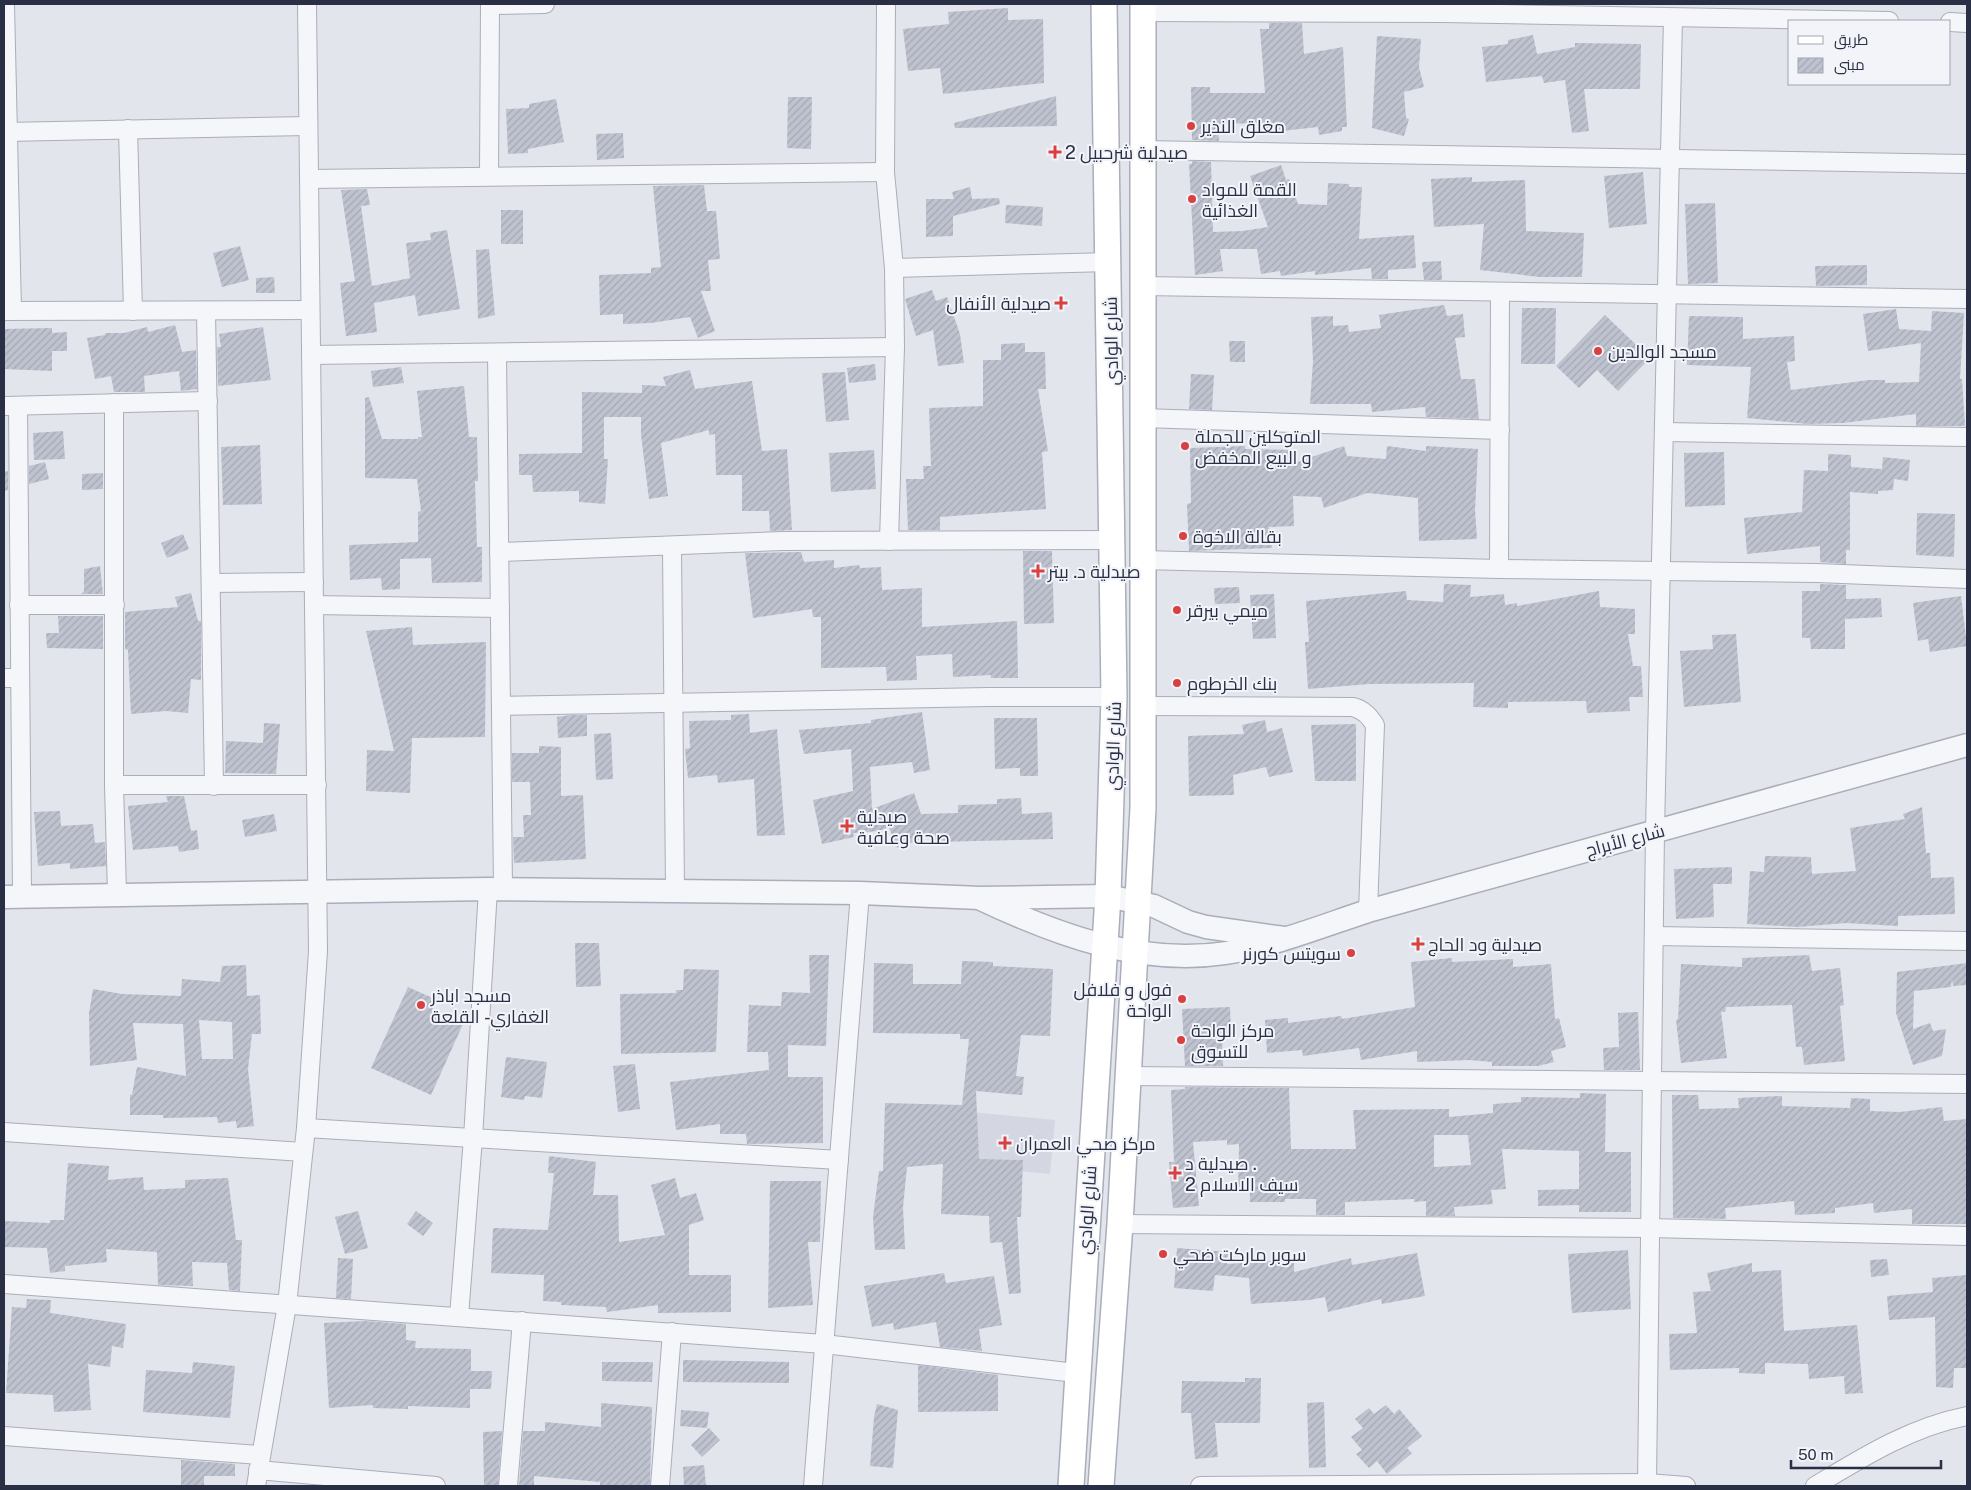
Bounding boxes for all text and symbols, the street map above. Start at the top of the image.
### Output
legend [1788,20,1951,85]
text: طريق [1834,31,1868,50]
text: مبنى [1834,56,1865,75]
place label: مغلق النذير [1200,116,1285,139]
marker: مغلق النذير [1185,120,1197,132]
place label: صيدلية شرحبيل 2 [1065,142,1188,164]
marker: صيدلية شرحبيل 2 [1049,146,1061,158]
place label: القمة للمواد الغذائية [1202,179,1297,221]
marker: القمة للمواد الغذائية [1186,193,1198,205]
place label: صيدلية الأنفال [946,293,1051,315]
street label: شارع الوادي [1100,296,1126,386]
marker: صيدلية الأنفال [1055,297,1067,309]
place label: مسجد الوالدين [1608,341,1717,363]
marker: مسجد الوالدين [1592,345,1604,357]
place label: المتوكلين للجملة و البيع المخفض [1195,426,1321,470]
marker: المتوكلين للجملة و البيع المخفض [1179,440,1191,452]
place label: بقالة الاخوة [1193,526,1282,548]
marker: بقالة الاخوة [1177,530,1189,542]
place label: صيدلية د. بيتر [1047,561,1141,583]
marker: صيدلية د. بيتر [1032,565,1044,577]
place label: ميمي بيرقر [1186,600,1268,625]
marker: ميمي بيرقر [1171,604,1183,616]
place label: بنك الخرطوم [1187,673,1277,696]
marker: بنك الخرطوم [1171,677,1183,689]
street label: شارع الوادي [1101,701,1129,791]
place label: صيدلية صحة وعافية [857,806,950,849]
street label: شارع الأبراج [1583,819,1667,863]
marker: صيدلية صحة وعافية [841,820,853,832]
place label: صيدلية ود الحاج [1428,934,1542,957]
marker: صيدلية ود الحاج [1412,938,1424,950]
place label: سويتس كورنر [1241,943,1341,965]
marker: سويتس كورنر [1345,947,1357,959]
place label: فول و فلافل الواحة [1074,979,1172,1022]
place label: مسجد اباذر الغفاري - القلعة [430,985,549,1031]
marker: فول و فلافل الواحة [1176,993,1188,1005]
marker: مسجد اباذر الغفاري - القلعة [415,999,427,1011]
place label: مركز الواحة للتسوق [1191,1020,1274,1064]
marker: مركز الواحة للتسوق [1175,1034,1187,1046]
place label: مركز صحي العمران [1016,1133,1156,1158]
marker: مركز صحي العمران [998,1136,1012,1150]
place label: صيدلية د . سيف الاسلام 2 [1185,1153,1298,1197]
street label: شارع الوادي [1073,1165,1105,1255]
marker: صيدلية د . سيف الاسلام 2 [1169,1167,1181,1179]
place label: سوبر ماركت ضحي [1173,1244,1306,1269]
marker: سوبر ماركت ضحي [1157,1248,1169,1260]
scale bar [1791,1438,1941,1470]
text: 50 m [1798,1446,1833,1463]

